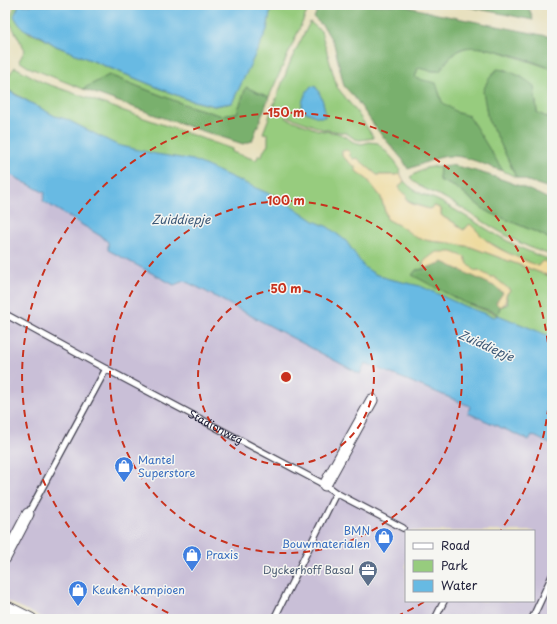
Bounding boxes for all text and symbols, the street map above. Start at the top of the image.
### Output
text: 150 m [268,103,304,121]
text: 100 m [267,191,305,209]
water label: Zuiddiepje [152,210,211,228]
text: 50 m [270,279,302,297]
water label: Zuiddiepje [456,325,517,366]
centre of rings [279,370,293,384]
street label: Stadionweg [185,405,246,448]
place label: Mantel Superstore [138,451,196,481]
shop icon: Mantel Superstore [113,455,135,483]
place label: BMN Bouwmaterialen [282,522,370,552]
shop icon: BMN Bouwmaterialen [373,526,395,554]
legend [405,530,535,602]
text: Road [441,536,470,554]
shop icon: Praxis [181,544,203,572]
place label: Praxis [206,546,238,563]
text: Park [441,556,468,574]
office icon: Dyckerhoff Basal [357,559,379,587]
place label: Dyckerhoff Basal [263,561,354,578]
text: Water [441,576,478,594]
shop icon: Keuken Kampioen [67,579,89,607]
place label: Keuken Kampioen [92,581,185,598]

